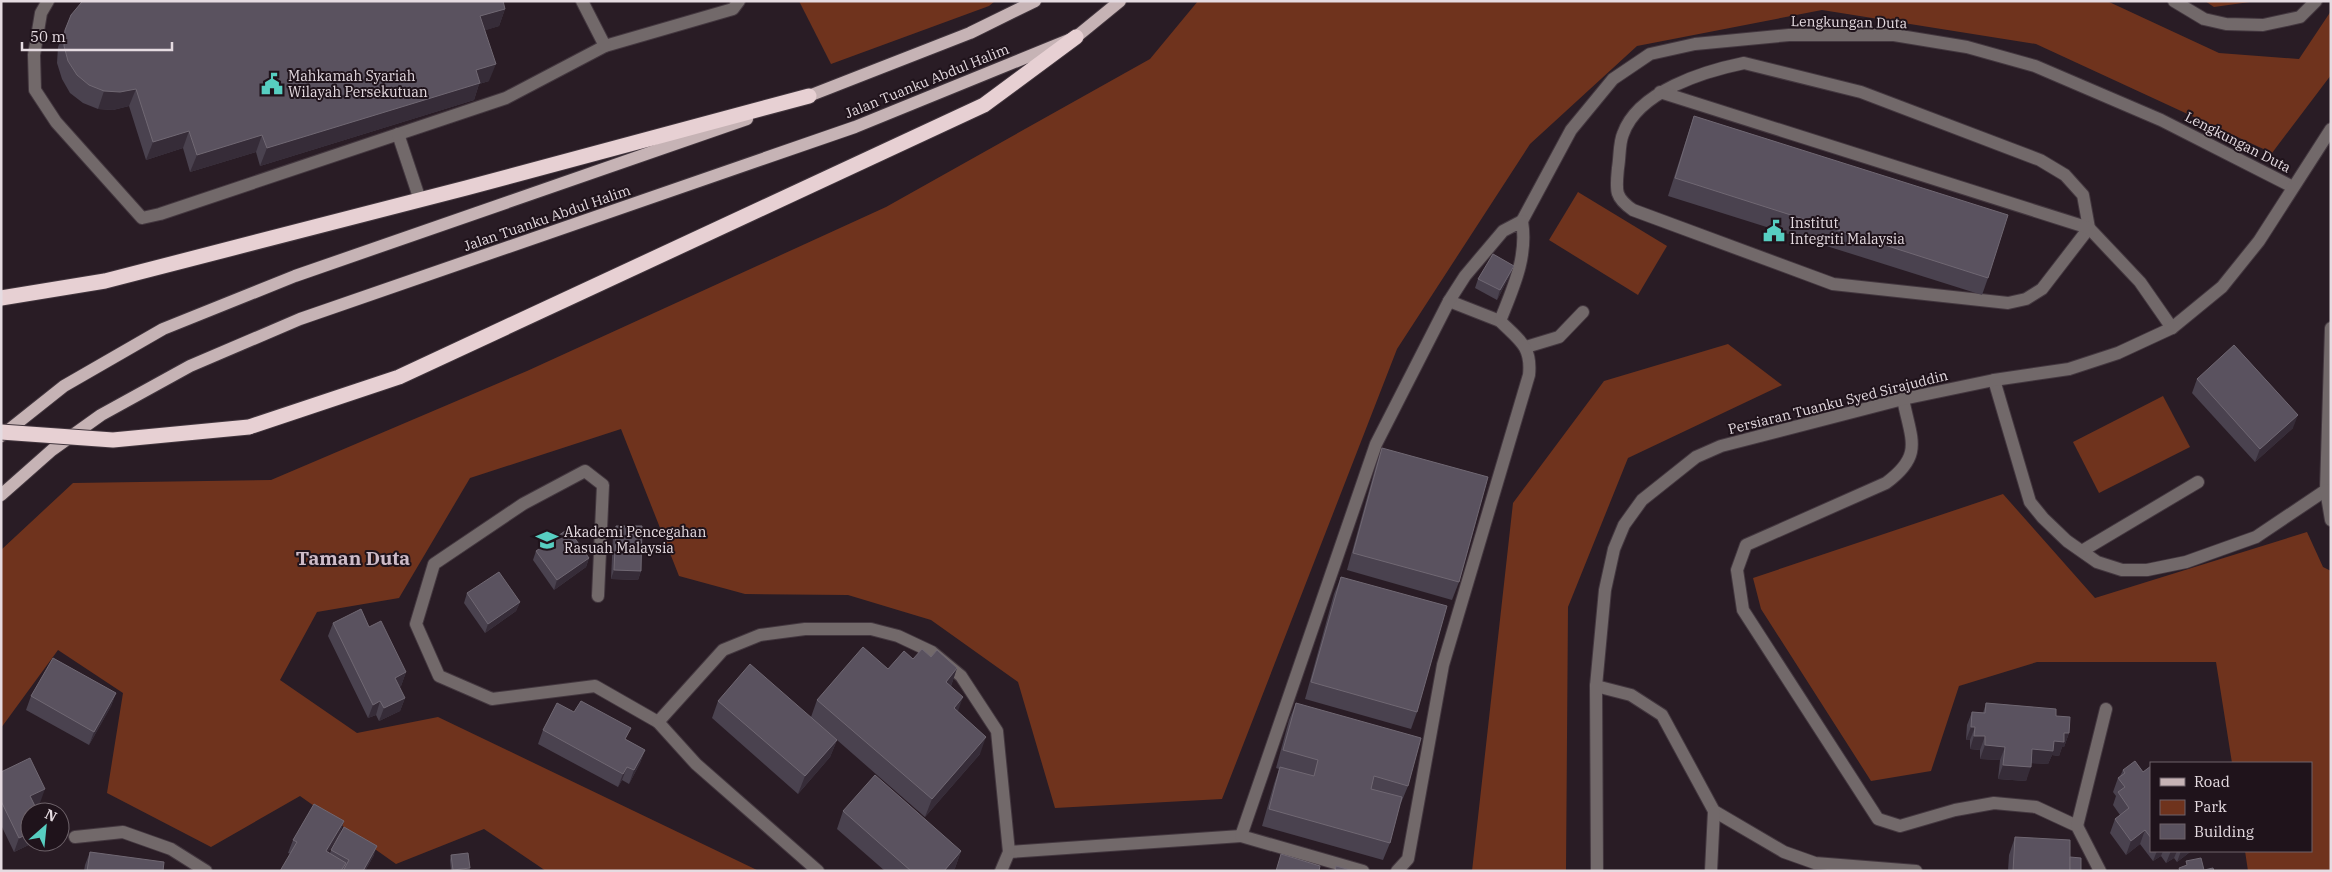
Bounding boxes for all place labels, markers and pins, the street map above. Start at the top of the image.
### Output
place label: Mahkamah Syariah Wilayah Persekutuan [288,67,428,101]
public building icon: Mahkamah Syariah Wilayah Persekutuan [259,71,285,97]
place label: Institut Integriti Malaysia [1790,214,1905,248]
public building icon: Institut Integriti Malaysia [1761,218,1787,244]
place label: Akademi Pencegahan Rasuah Malaysia [564,523,706,557]
school or university icon: Akademi Pencegahan Rasuah Malaysia [534,527,560,553]

